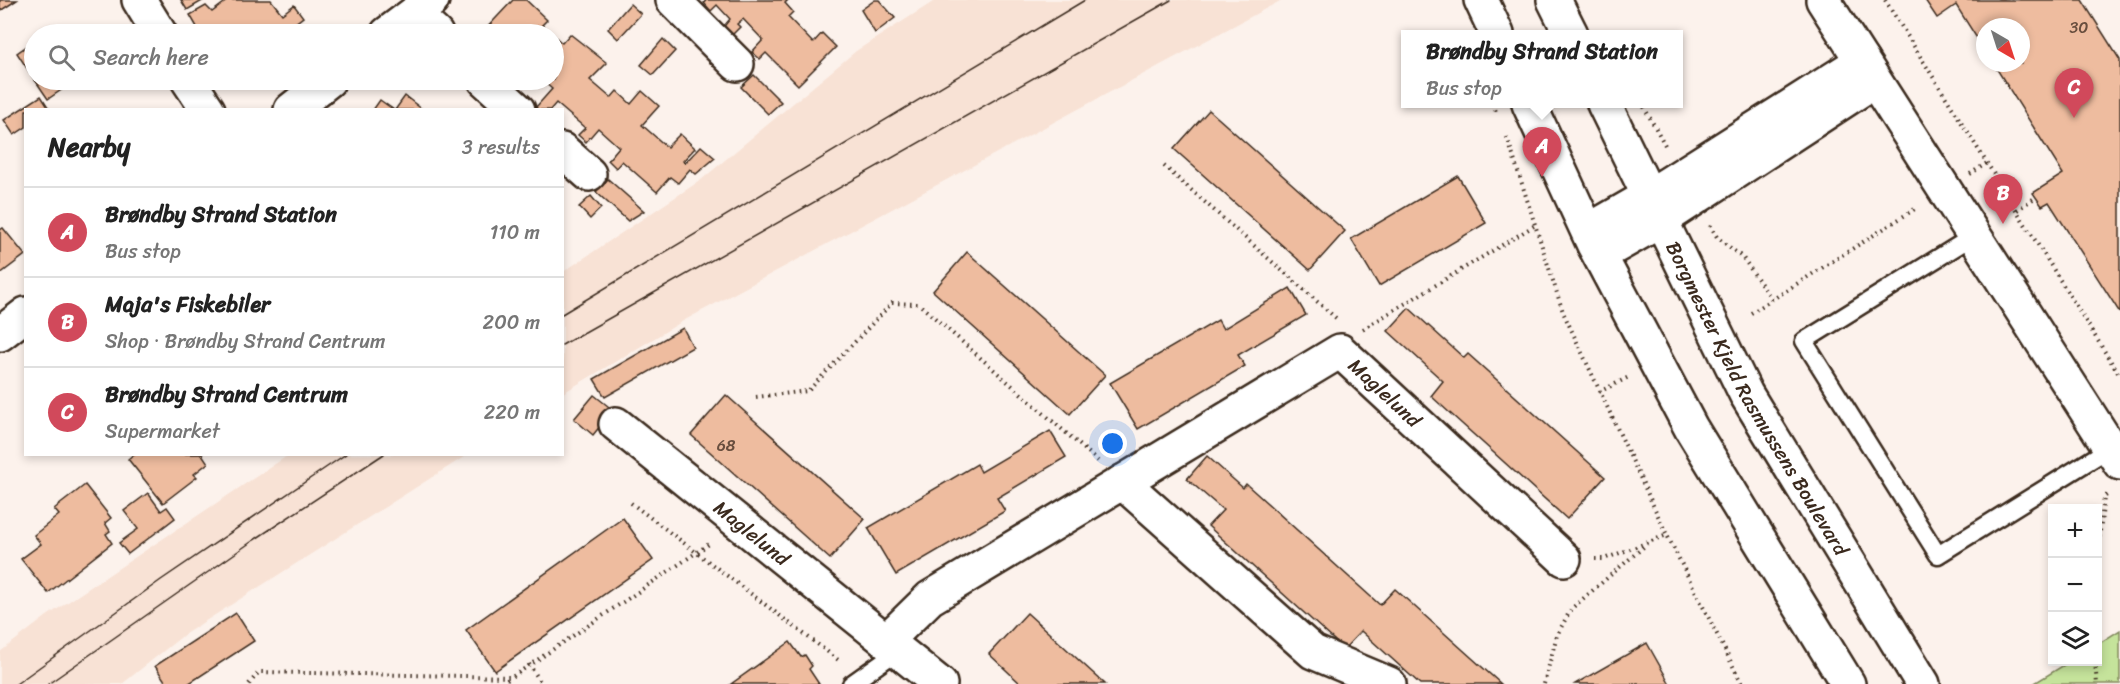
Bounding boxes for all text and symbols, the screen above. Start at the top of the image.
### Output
house number: 30 [2070,13,2088,42]
north arrow [1976,18,2030,72]
search box [24,24,564,90]
popup [1401,30,1683,108]
text: Brøndby Strand Station [1426,32,1658,71]
text: Search here [93,38,209,77]
icon: search [45,41,78,74]
pin: C [2054,68,2094,118]
text: Bus stop [1426,71,1502,106]
text: Nearby [48,124,130,170]
pin: A [1522,128,1562,177]
text: 3 results [462,130,540,165]
pin: B [1984,174,2022,224]
text: Brøndby Strand Station [105,195,337,234]
text: A [61,215,74,250]
text: 110 m [490,215,540,250]
text: Bus stop [105,234,181,269]
street label: Borgmester Kjeld Rasmussens Boulevard [1656,235,1859,564]
text: Maja's Fiskebiler [105,285,270,324]
text: B [61,305,74,340]
text: 200 m [483,305,540,340]
text: Shop · Brøndby Strand Centrum [105,324,385,359]
street label: Maglelund [1340,350,1431,438]
text: Brøndby Strand Centrum [105,375,348,414]
text: C [61,395,74,430]
text: 220 m [484,395,540,430]
text: Supermarket [105,414,220,449]
your location [1098,429,1127,458]
house number: 68 [717,431,736,460]
street label: Maglelund [705,491,799,576]
map controls [2048,504,2102,666]
button: + [2048,504,2102,558]
button: − [2048,558,2102,612]
button: layers [2048,612,2102,666]

